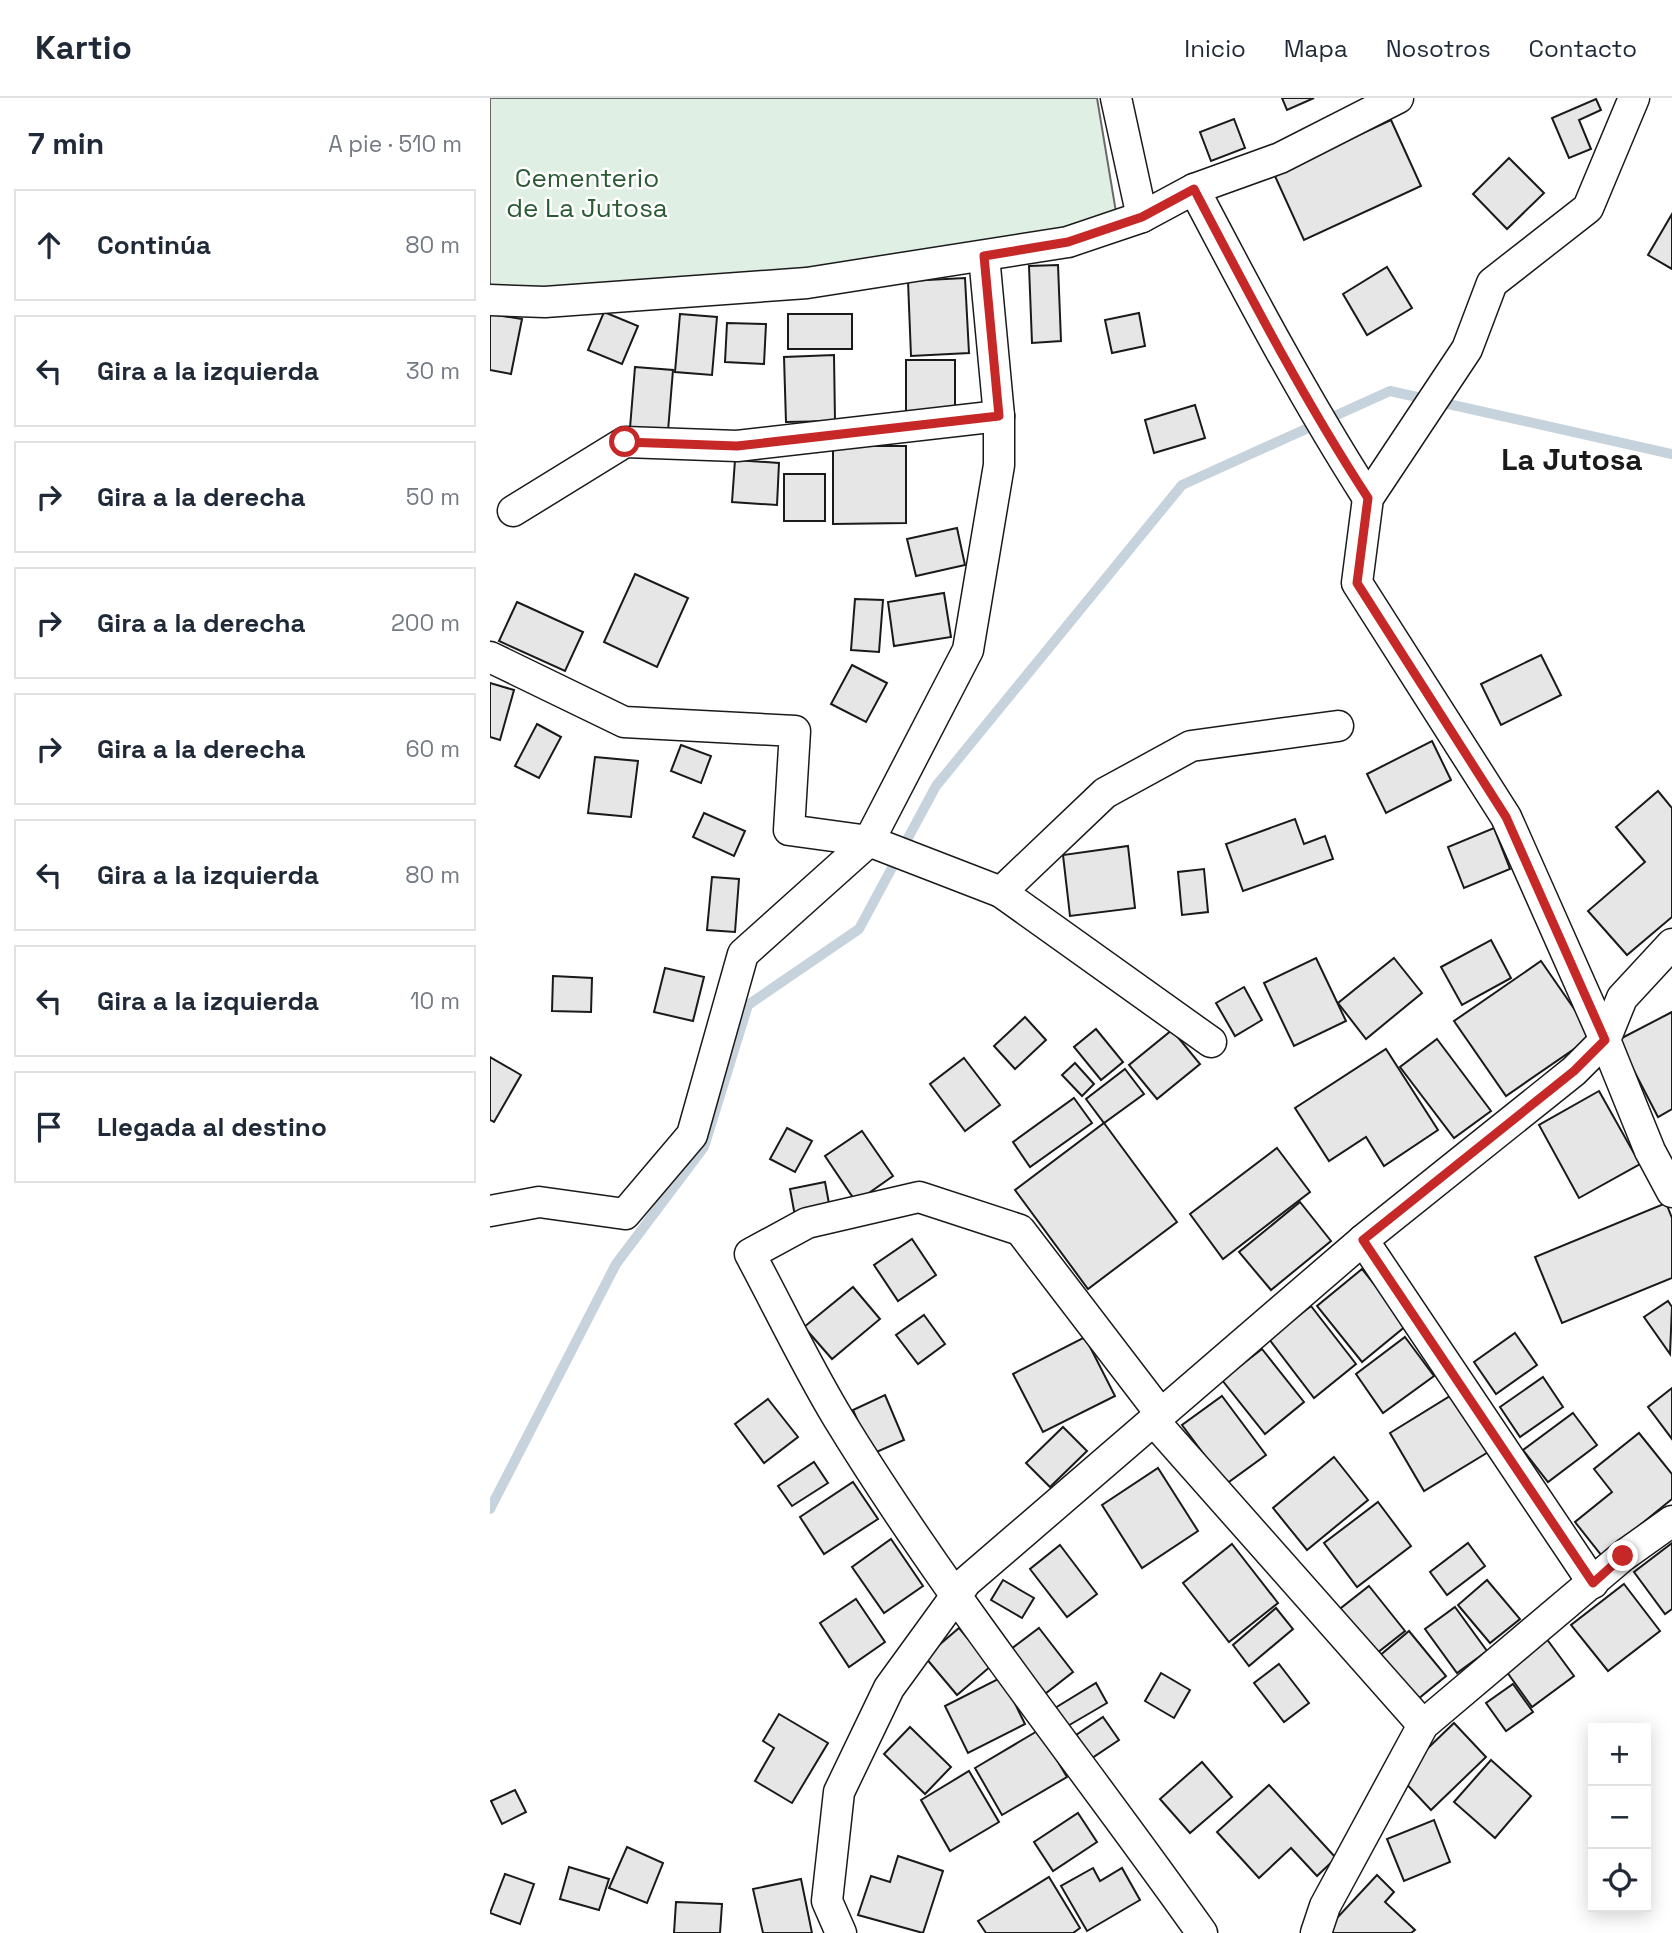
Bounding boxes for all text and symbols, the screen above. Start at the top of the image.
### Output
text: Kartio [35,27,132,69]
text: Inicio [1184,33,1246,64]
text: Mapa [1284,33,1348,64]
text: Nosotros [1386,33,1491,64]
text: Contacto [1529,33,1637,64]
text: 7 min [28,124,104,163]
text: A pie · 510 m [328,129,462,159]
park label: Cementerio de La Jutosa [506,161,668,225]
icon: ahead [30,226,68,264]
text: Continúa [97,228,211,262]
text: 80 m [405,230,460,260]
icon: left [30,352,68,390]
text: Gira a la izquierda [97,354,319,388]
text: 30 m [406,356,460,386]
route start [609,426,640,457]
district label: La Jutosa [1501,440,1643,479]
icon: right [30,478,68,516]
text: Gira a la derecha [97,480,306,514]
text: 50 m [406,482,460,512]
icon: right [30,604,68,642]
text: Gira a la derecha [97,606,306,640]
text: 200 m [391,608,460,638]
icon: right [30,730,68,768]
text: Gira a la derecha [97,732,306,766]
text: 60 m [405,734,460,764]
icon: left [30,856,68,894]
text: Gira a la izquierda [97,858,319,892]
text: 80 m [405,860,460,890]
icon: left [30,982,68,1020]
text: Gira a la izquierda [97,984,319,1018]
text: 10 m [410,986,460,1016]
icon: arrive [30,1108,68,1146]
text: Llegada al destino [97,1110,327,1144]
route end [1607,1540,1638,1571]
map controls [1588,1723,1651,1912]
button: + [1588,1723,1651,1786]
button: − [1588,1786,1651,1849]
button: locate [1588,1849,1651,1912]

